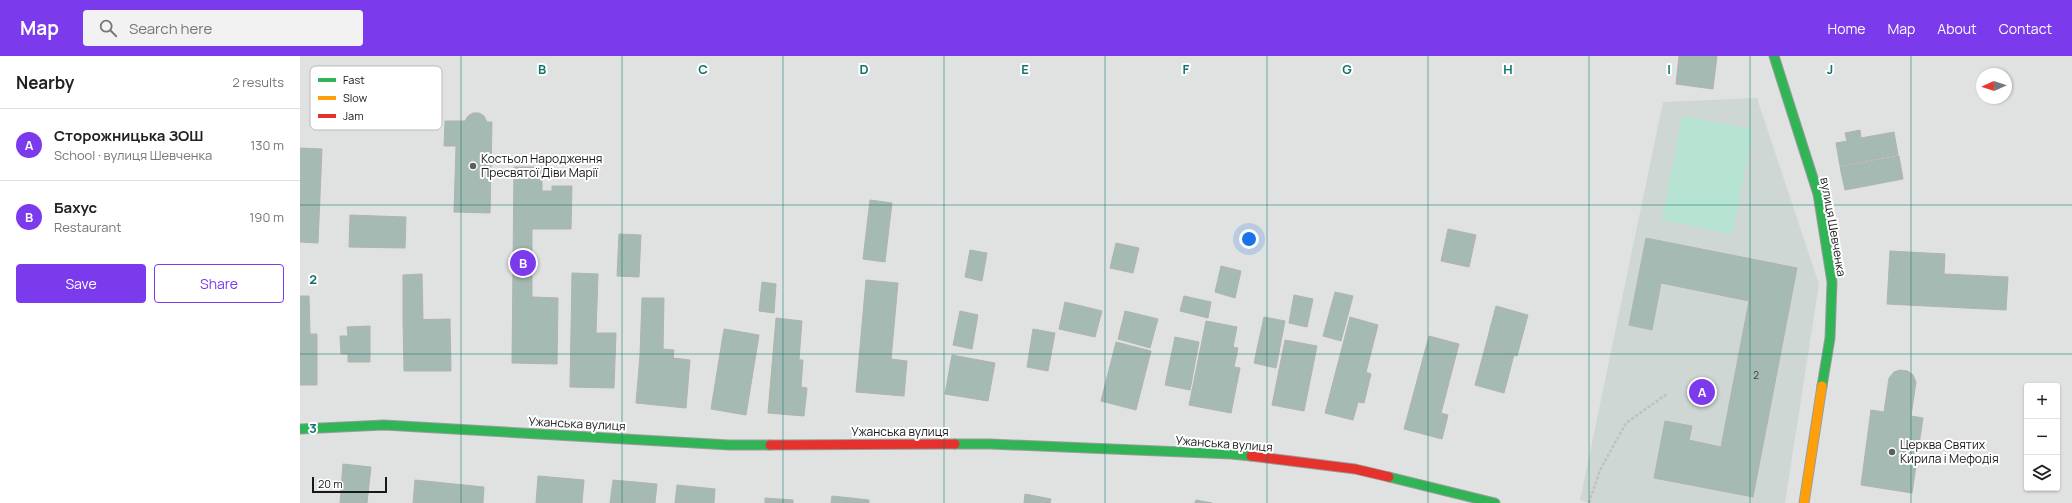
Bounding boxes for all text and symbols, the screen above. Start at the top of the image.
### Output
search box [83,10,363,46]
text: Map [20,15,59,41]
icon: search [97,17,119,39]
text: Search here [129,18,212,39]
text: Home [1828,19,1865,38]
text: Map [1887,19,1915,38]
text: About [1937,19,1977,38]
text: Contact [1999,19,2052,38]
text: B [538,60,546,78]
text: C [698,60,708,78]
text: D [859,60,869,78]
text: E [1021,60,1029,78]
text: F [1183,60,1190,78]
text: G [1342,60,1352,78]
text: H [1503,60,1513,78]
text: I [1667,60,1671,78]
text: J [1827,60,1833,78]
legend [310,66,442,130]
north arrow [1976,68,2012,104]
text: Nearby [16,71,74,94]
text: Fast [343,72,365,87]
text: 2 results [232,73,284,91]
text: Slow [343,90,368,105]
text: Jam [343,108,364,123]
text: Сторожницька ЗОШ [54,125,204,146]
text: A [25,136,33,154]
text: 130 m [250,136,284,154]
text: School · вулиця Шевченка [54,146,212,164]
place label: Костьол Народження Пресвятої Діви Марії [481,150,602,181]
marker: Костьол Народження Пресвятої Діви Марії [468,161,478,171]
street label: вулиця Шевченка [1816,176,1851,278]
text: Бахус [54,197,97,218]
text: B [25,208,33,226]
text: 190 m [249,208,284,226]
text: Restaurant [54,218,121,236]
your location [1239,229,1259,249]
pin: B [510,248,536,278]
button: Save [16,264,146,303]
button: Share [154,264,284,303]
text: 2 [309,270,317,288]
house number: 2 [1753,368,1759,382]
pin: A [1689,377,1715,407]
map controls [2024,383,2060,491]
button: + [2024,383,2060,419]
street label: Ужанська вулиця [528,412,626,435]
text: 3 [309,419,317,437]
button: − [2024,419,2060,455]
street label: Ужанська вулиця [851,423,949,440]
street label: Ужанська вулиця [1175,432,1273,455]
place label: Церква Святих Кирила і Мефодія [1900,436,1999,467]
marker: Церква Святих Кирила і Мефодія [1887,447,1897,457]
button: layers [2024,455,2060,491]
scale bar [312,475,387,494]
text: 20 m [318,476,343,491]

